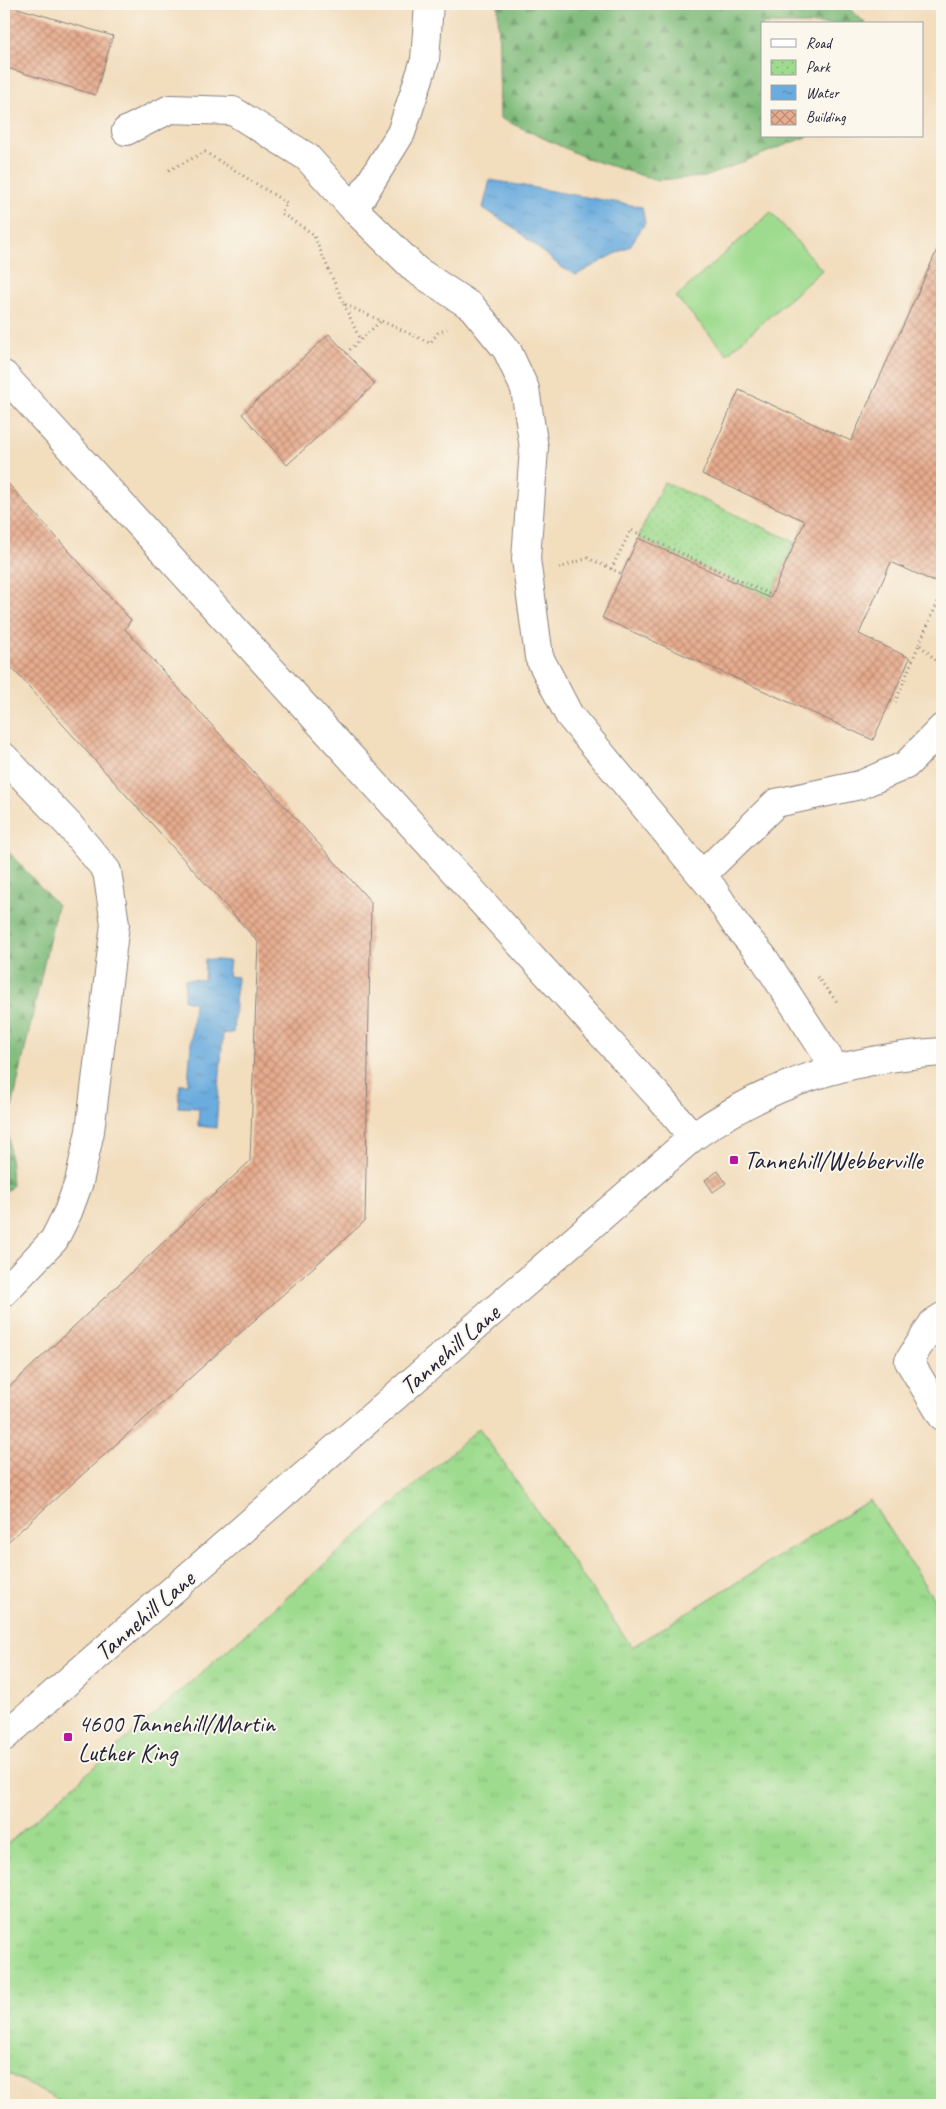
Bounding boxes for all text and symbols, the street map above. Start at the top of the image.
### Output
legend [761,22,924,138]
text: Road [806,34,833,53]
text: Park [806,58,831,77]
text: Water [806,84,840,103]
text: Building [806,108,846,127]
place label: Tannehill/Webberville [744,1145,924,1177]
marker: Tannehill/Webberville [728,1154,740,1166]
street label: Tannehill Lane [393,1296,508,1402]
street label: Tannehill Lane [88,1562,203,1668]
place label: 4600 Tannehill/Martin Luther King [78,1708,276,1769]
marker: 4600 Tannehill/Martin Luther King [62,1731,74,1743]

